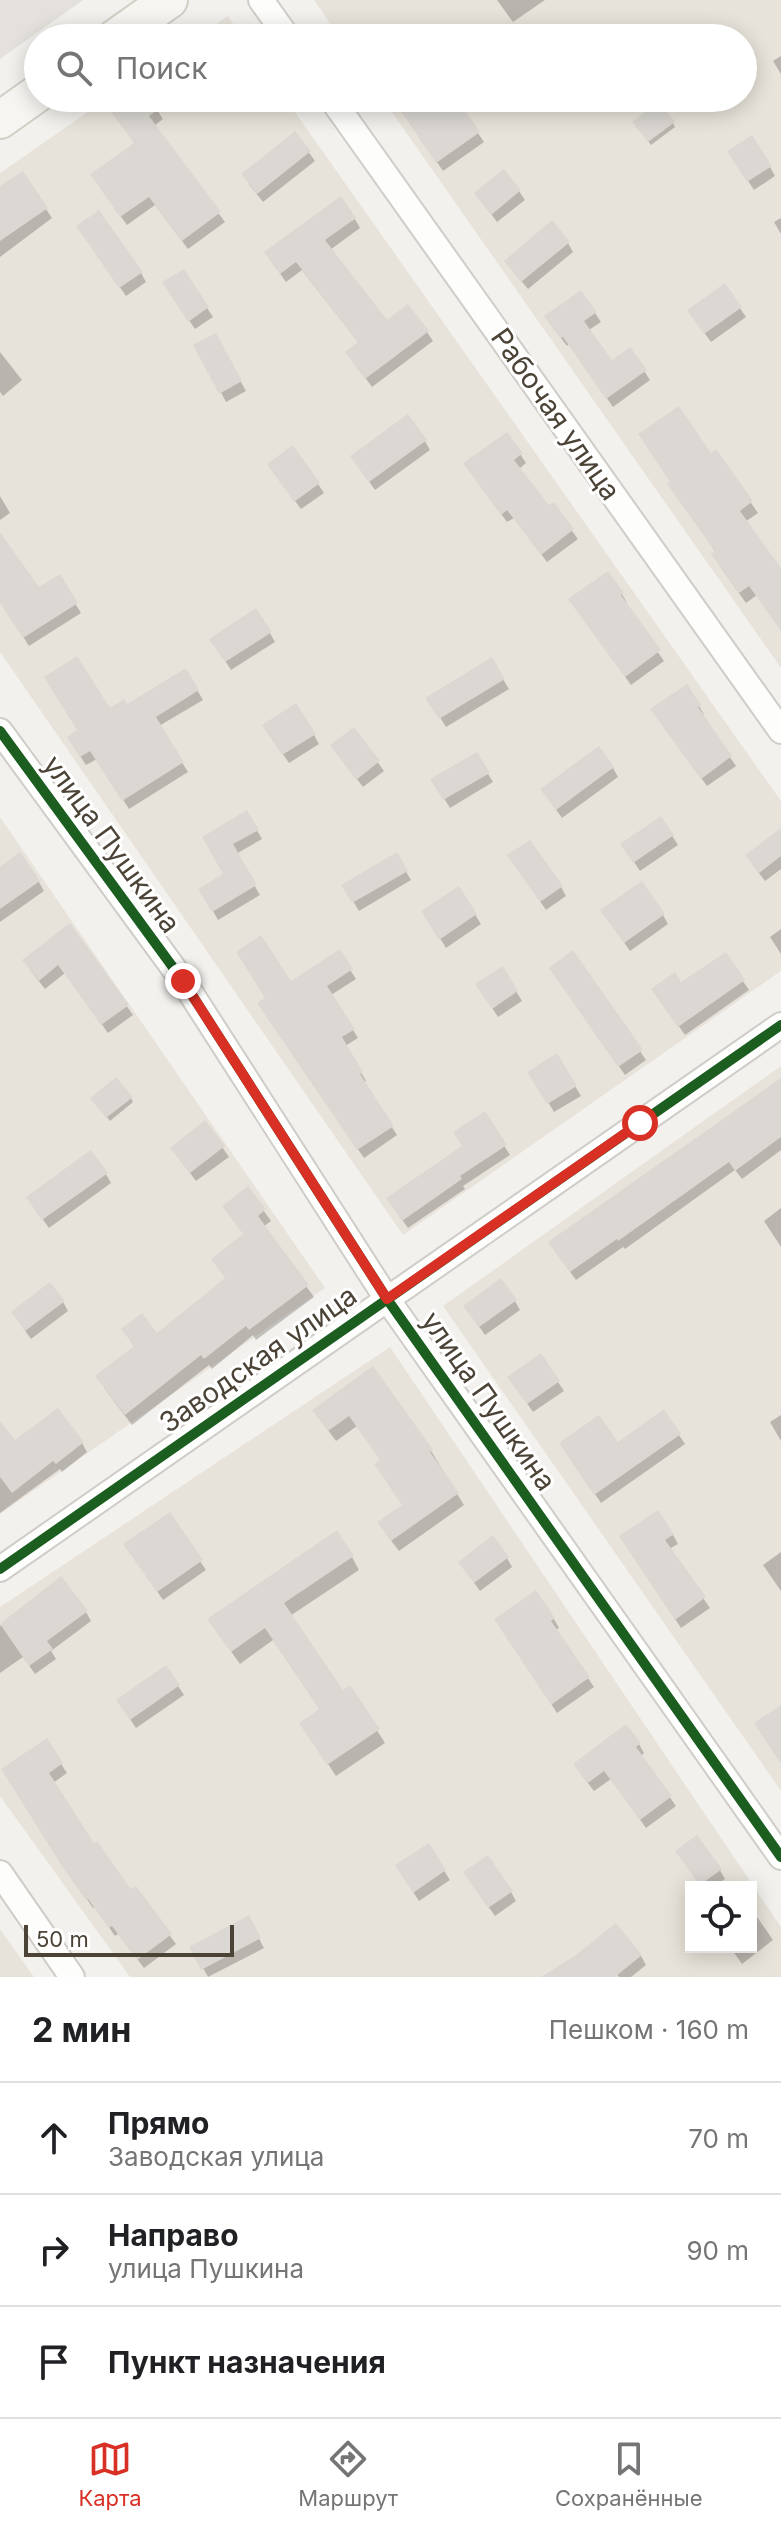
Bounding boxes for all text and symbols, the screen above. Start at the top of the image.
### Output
search box [24,24,757,112]
icon: search [52,46,96,90]
text: Поиск [116,50,207,86]
street label: Рабочая улица [484,321,628,507]
street label: улица Пушкина [36,749,188,939]
route end [165,963,201,999]
route start [622,1105,658,1141]
street label: Заводская улица [153,1278,363,1440]
street label: улица Пушкина [415,1305,563,1497]
map controls [685,1881,757,1953]
button: locate [685,1881,757,1953]
scale bar [24,1921,234,1957]
text: 50 m [36,1926,89,1952]
text: 2 мин [32,2009,131,2050]
text: Пешком · 160 m [549,2014,749,2045]
text: Прямо [108,2105,209,2141]
icon: ahead [32,2116,76,2160]
text: 70 m [688,2123,749,2154]
text: Заводская улица [108,2141,324,2172]
text: Направо [108,2217,239,2253]
icon: right [32,2228,76,2272]
text: 90 m [686,2235,749,2266]
text: улица Пушкина [108,2253,304,2284]
icon: arrive [32,2340,76,2384]
text: Пункт назначения [108,2344,386,2380]
tab: Карта [78,2437,142,2511]
tab: Маршрут [298,2437,398,2511]
tab: Сохранённые [555,2437,703,2511]

